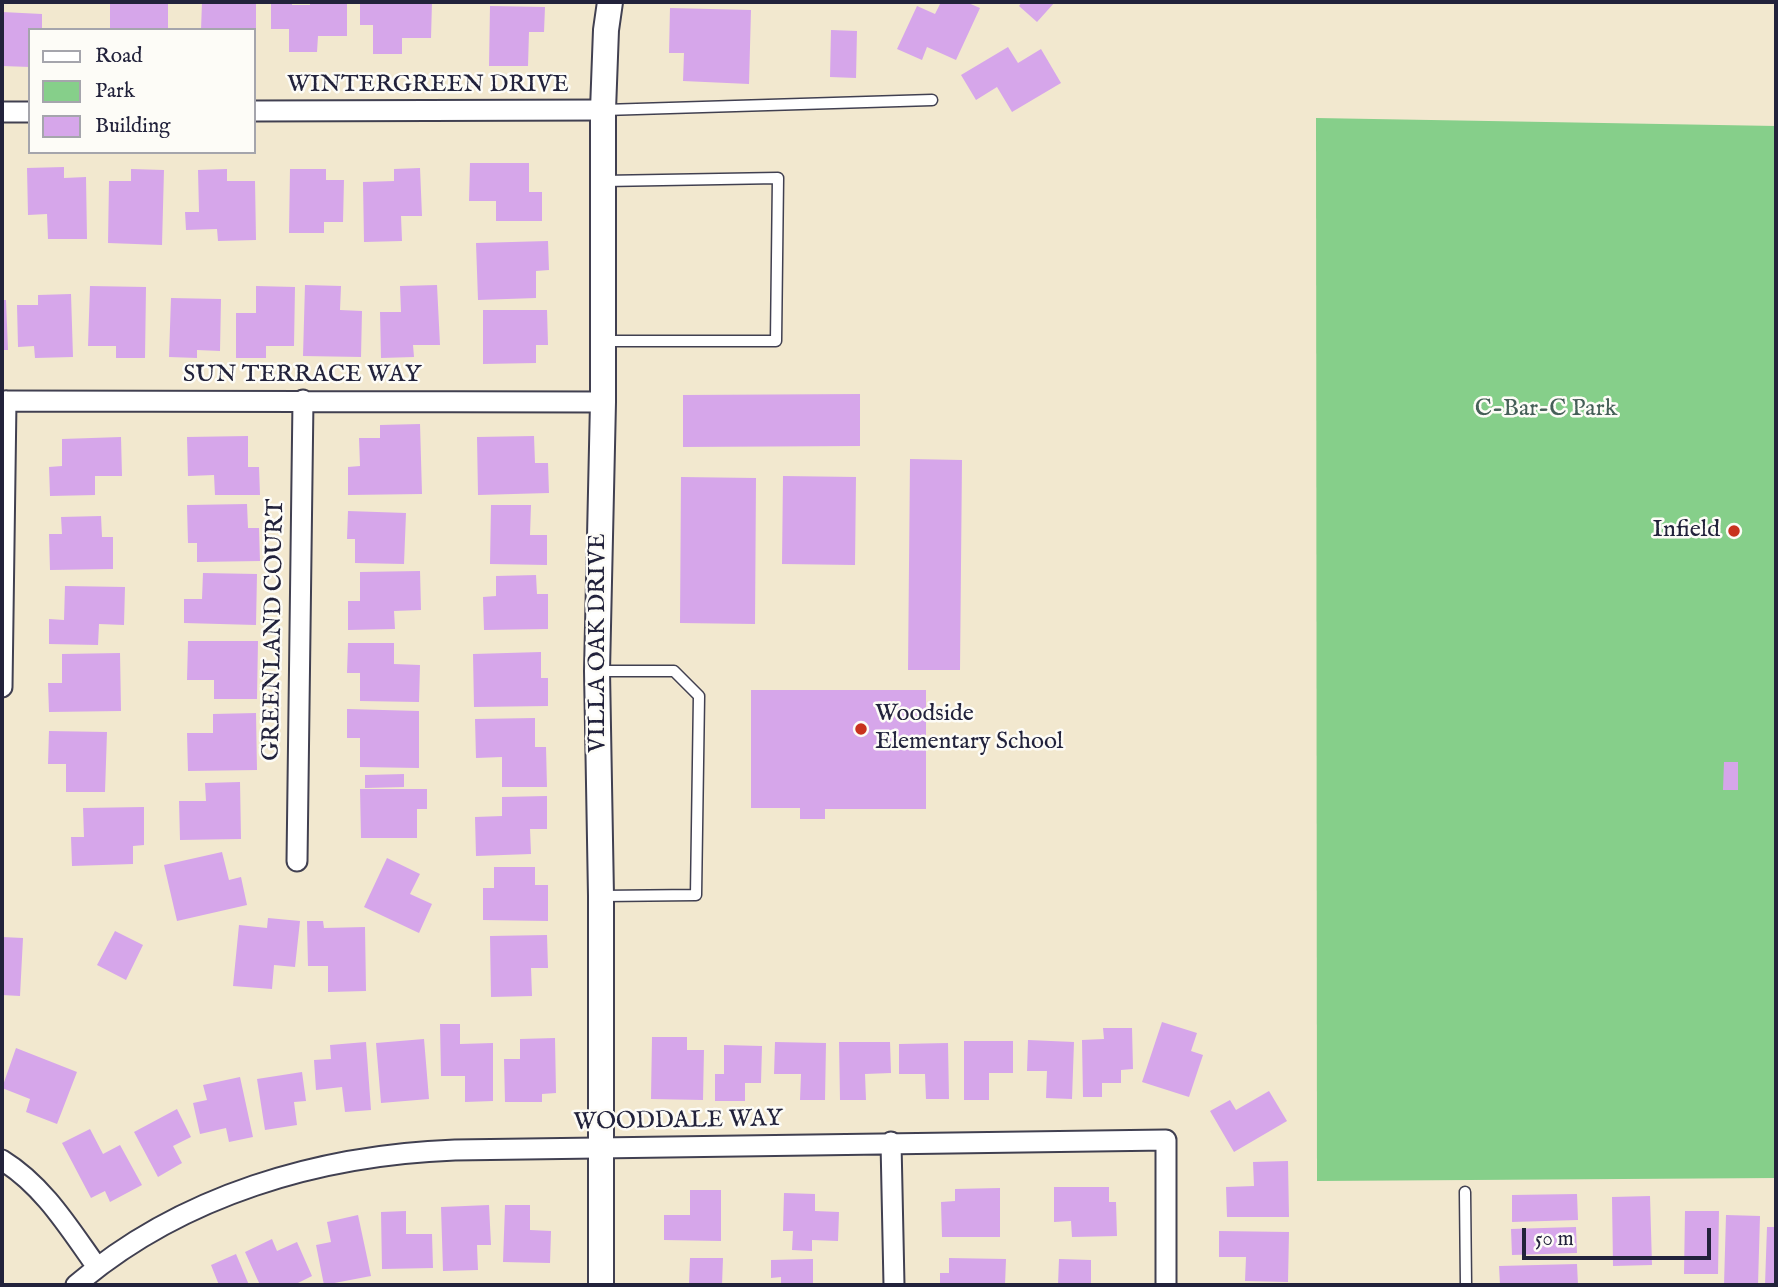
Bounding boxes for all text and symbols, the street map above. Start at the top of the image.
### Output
legend [28,28,256,154]
text: Road [95,43,142,70]
street label: WINTERGREEN DRIVE [287,72,569,100]
text: Park [95,78,135,105]
text: Building [95,113,170,140]
street label: SUN TERRACE WAY [183,362,421,390]
park label: C-Bar-C Park [1475,396,1617,424]
street label: GREENLAND COURT [258,499,292,761]
place label: Infield [1653,517,1720,545]
marker: Infield [1726,523,1742,539]
street label: VILLA OAK DRIVE [585,533,613,753]
place label: Woodside Elementary School [875,701,1063,757]
marker: Woodside Elementary School [853,721,869,737]
street label: WOODDALE WAY [573,1106,783,1138]
scale bar [1526,1214,1715,1258]
text: 50 m [1535,1226,1574,1253]

